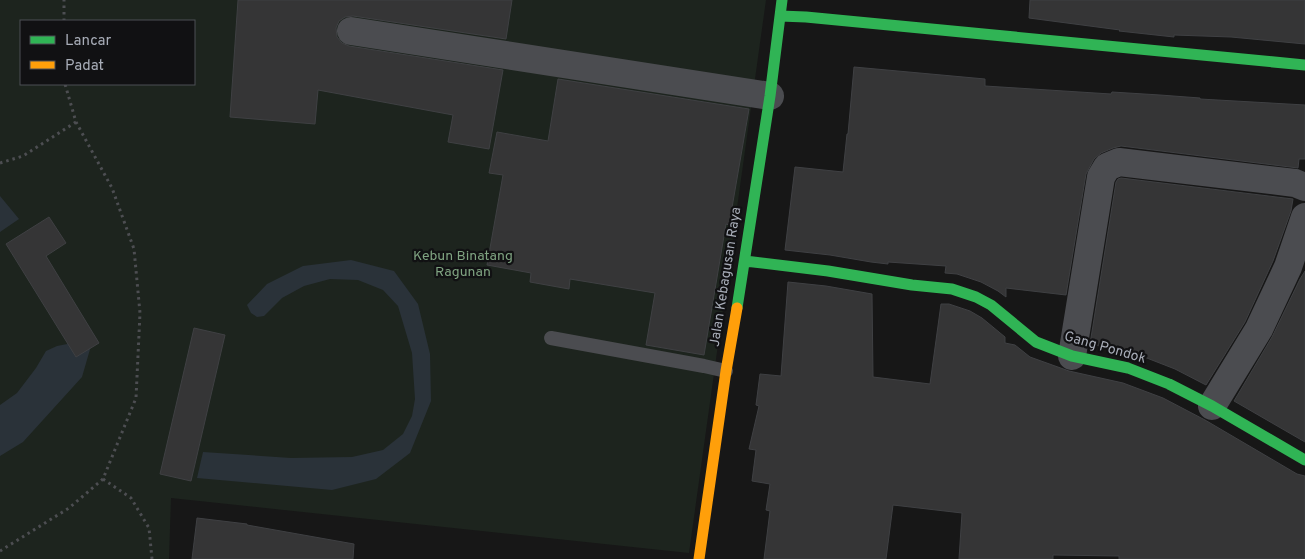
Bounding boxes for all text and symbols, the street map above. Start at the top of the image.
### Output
legend [20,20,195,85]
text: Lancar [65,32,112,51]
text: Padat [65,57,104,76]
street label: Jalan Kebagusan Raya [707,206,745,348]
park label: Kebun Binatang Ragunan [413,248,513,281]
street label: Gang Pondok [1062,328,1148,368]

